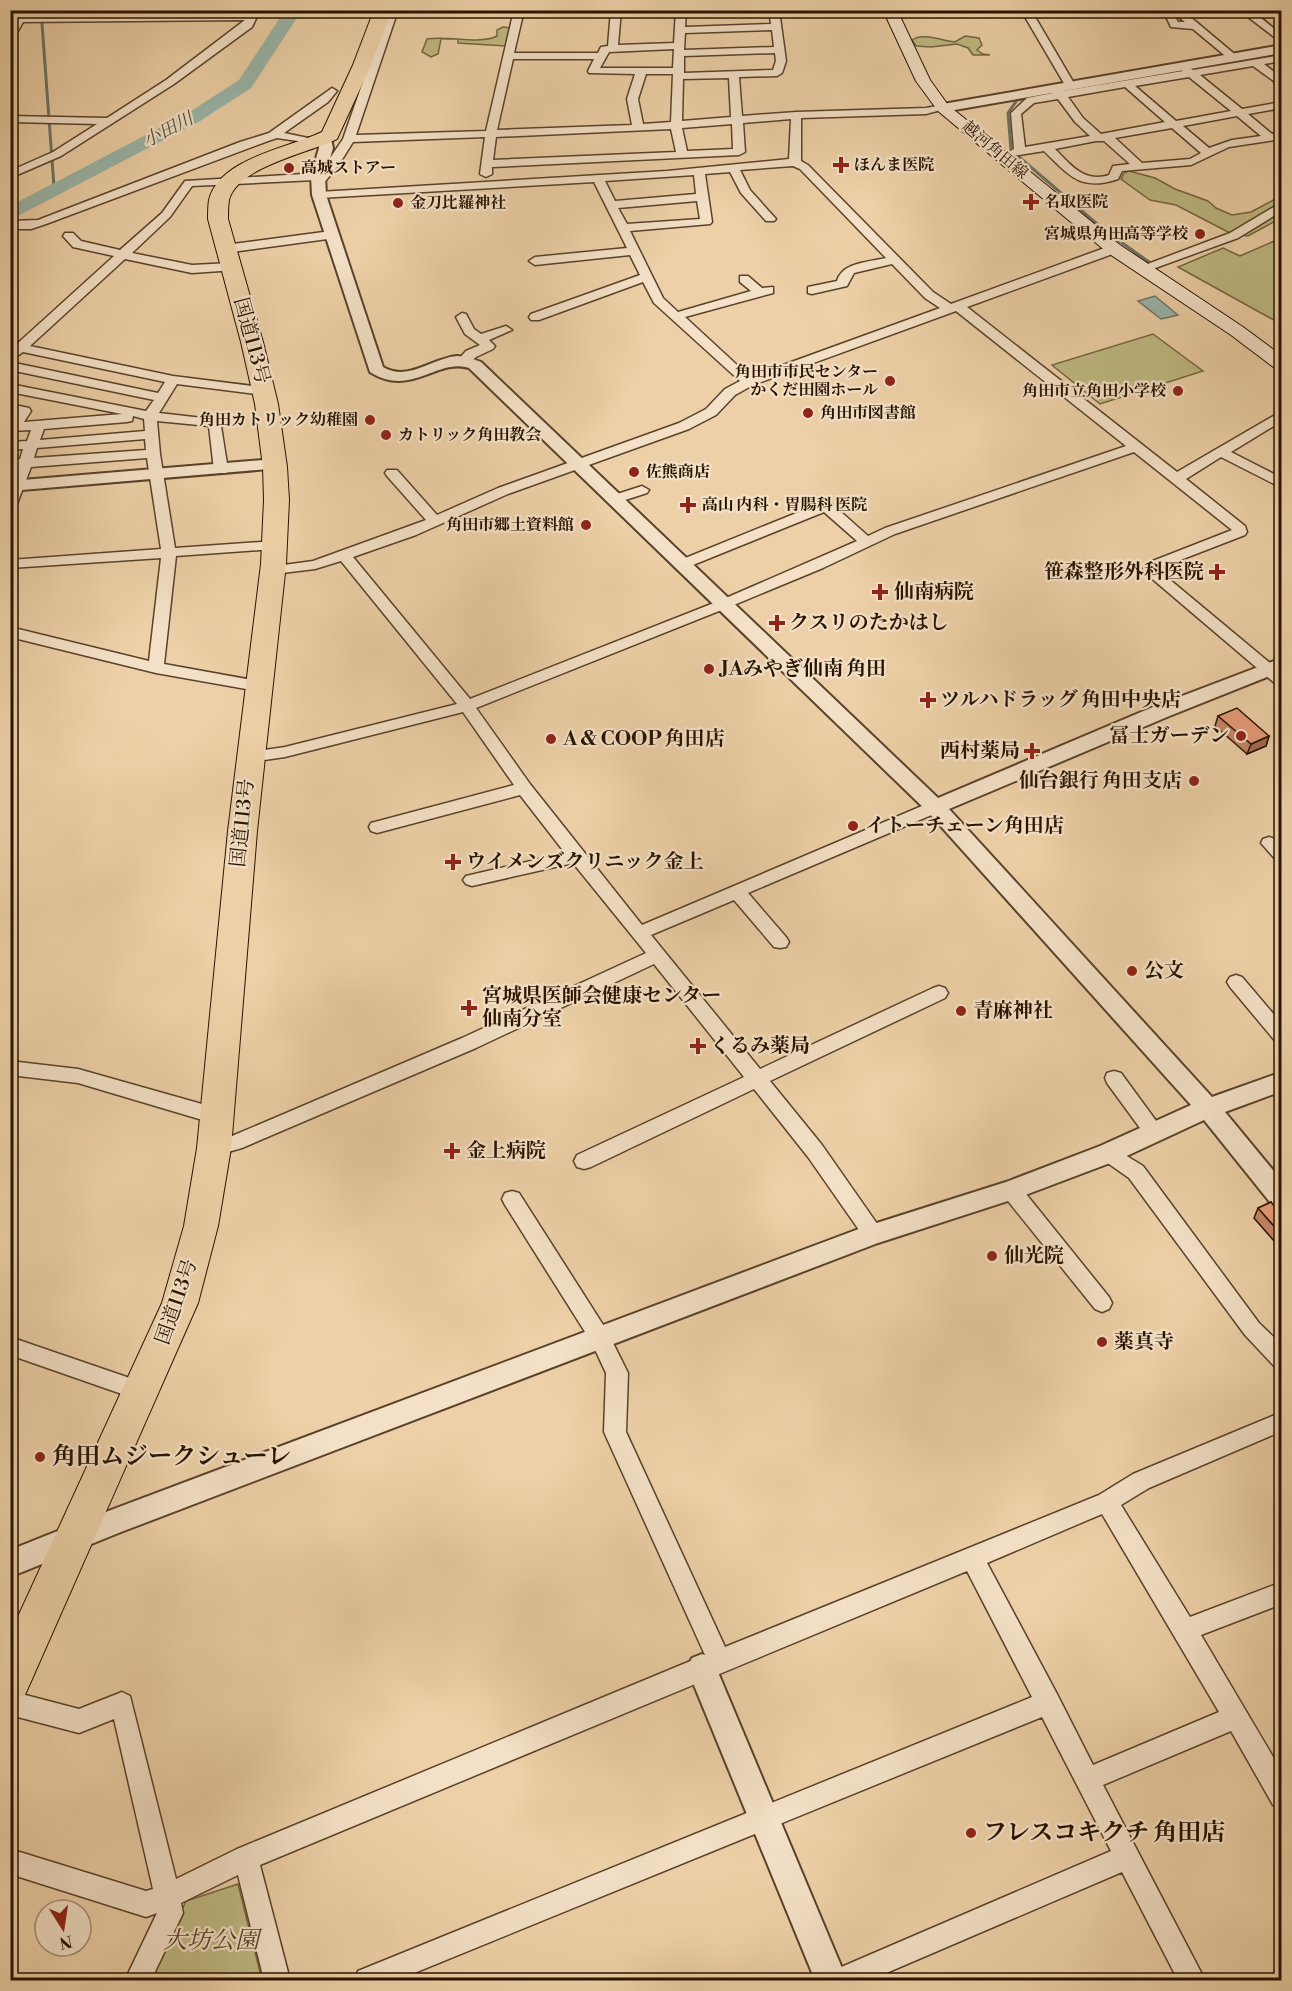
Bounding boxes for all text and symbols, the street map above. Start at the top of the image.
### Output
water label: 小田川 [139,106,199,153]
street label: 越河角田線 [958,117,1032,183]
place label: ほんま医院 [854,155,934,175]
marker: ほんま医院 [832,156,850,174]
place label: 高城ストアー [301,158,396,178]
marker: 高城ストアー [282,161,296,175]
place label: 名取医院 [1044,192,1108,212]
place label: 金刀比羅神社 [410,193,506,213]
marker: 名取医院 [1022,193,1040,211]
marker: 金刀比羅神社 [391,196,405,210]
place label: 宮城県角田高等学校 [1044,224,1189,244]
marker: 宮城県角田高等学校 [1193,227,1207,241]
street label: 国道113号 [227,295,275,387]
place label: 角田市市民センター かくだ田園ホール [735,362,878,400]
marker: 角田市市民センター かくだ田園ホール [883,374,897,388]
place label: 角田市立角田小学校 [1022,381,1167,401]
marker: 角田市立角田小学校 [1171,384,1185,398]
place label: 角田市図書館 [820,403,916,423]
marker: 角田市図書館 [801,406,815,420]
place label: 角田カトリック幼稚園 [199,410,358,430]
marker: 角田カトリック幼稚園 [363,413,377,427]
place label: カトリック角田教会 [398,425,541,445]
marker: カトリック角田教会 [379,428,393,442]
place label: 佐熊商店 [646,462,710,482]
marker: 佐熊商店 [627,465,641,479]
place label: 高山 内科・胃腸科 医院 [702,495,867,515]
marker: 高山 内科・胃腸科 医院 [679,496,697,514]
place label: 角田市郷土資料館 [446,515,574,535]
marker: 角田市郷土資料館 [579,518,593,532]
place label: 笹森整形外科医院 [1044,560,1204,585]
marker: 笹森整形外科医院 [1208,563,1226,581]
place label: 仙南病院 [894,580,974,605]
marker: 仙南病院 [871,583,889,601]
place label: クスリのたかはし [789,611,949,636]
marker: クスリのたかはし [770,616,784,630]
place label: JAみやぎ仙南 角田 [718,657,886,682]
marker: JAみやぎ仙南 角田 [702,662,716,676]
place label: ツルハドラッグ 角田中央店 [940,688,1181,713]
marker: ツルハドラッグ 角田中央店 [921,693,935,707]
place label: 冨士ガーデン [1109,724,1229,749]
place label: A & COOP 角田店 [562,727,725,752]
marker: 冨士ガーデン [1234,729,1248,743]
marker: A & COOP 角田店 [544,732,558,746]
place label: 西村薬局 [940,739,1020,764]
marker: 西村薬局 [1025,744,1039,758]
place label: 仙台銀行 角田支店 [1019,769,1182,794]
marker: 仙台銀行 角田支店 [1187,774,1201,788]
street label: 国道113号 [226,777,260,869]
place label: イトーチェーン角田店 [865,814,1064,839]
marker: イトーチェーン角田店 [846,819,860,833]
place label: ウイメンズクリニック金上 [466,850,703,875]
marker: ウイメンズクリニック金上 [444,853,462,871]
place label: 公文 [1144,959,1184,984]
marker: 公文 [1125,964,1139,978]
place label: 宮城県医師会健康センター 仙南分室 [482,984,721,1032]
marker: 宮城県医師会健康センター 仙南分室 [460,999,478,1017]
place label: 青麻神社 [973,999,1053,1024]
marker: 青麻神社 [954,1004,968,1018]
place label: くるみ薬局 [710,1034,810,1059]
marker: くるみ薬局 [691,1039,705,1053]
place label: 金上病院 [466,1139,546,1164]
marker: 金上病院 [443,1142,461,1160]
place label: 仙光院 [1004,1244,1064,1269]
marker: 仙光院 [985,1249,999,1263]
street label: 国道113号 [151,1256,203,1348]
place label: 薬真寺 [1114,1330,1174,1355]
marker: 薬真寺 [1095,1335,1109,1349]
place label: 角田ムジークシューレ [52,1442,291,1472]
marker: 角田ムジークシューレ [33,1450,47,1464]
place label: フレスコキクチ 角田店 [983,1818,1225,1848]
marker: フレスコキクチ 角田店 [964,1826,978,1840]
north arrow [33,1898,93,1958]
park label: 大坊公園 [163,1926,263,1956]
text: N [57,1931,74,1953]

